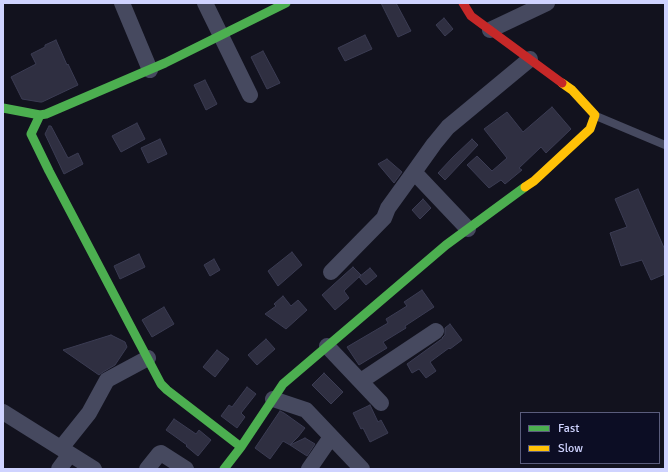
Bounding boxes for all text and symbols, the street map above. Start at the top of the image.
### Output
legend [520,412,660,464]
text: Fast [558,421,579,436]
text: Slow [558,441,583,456]

